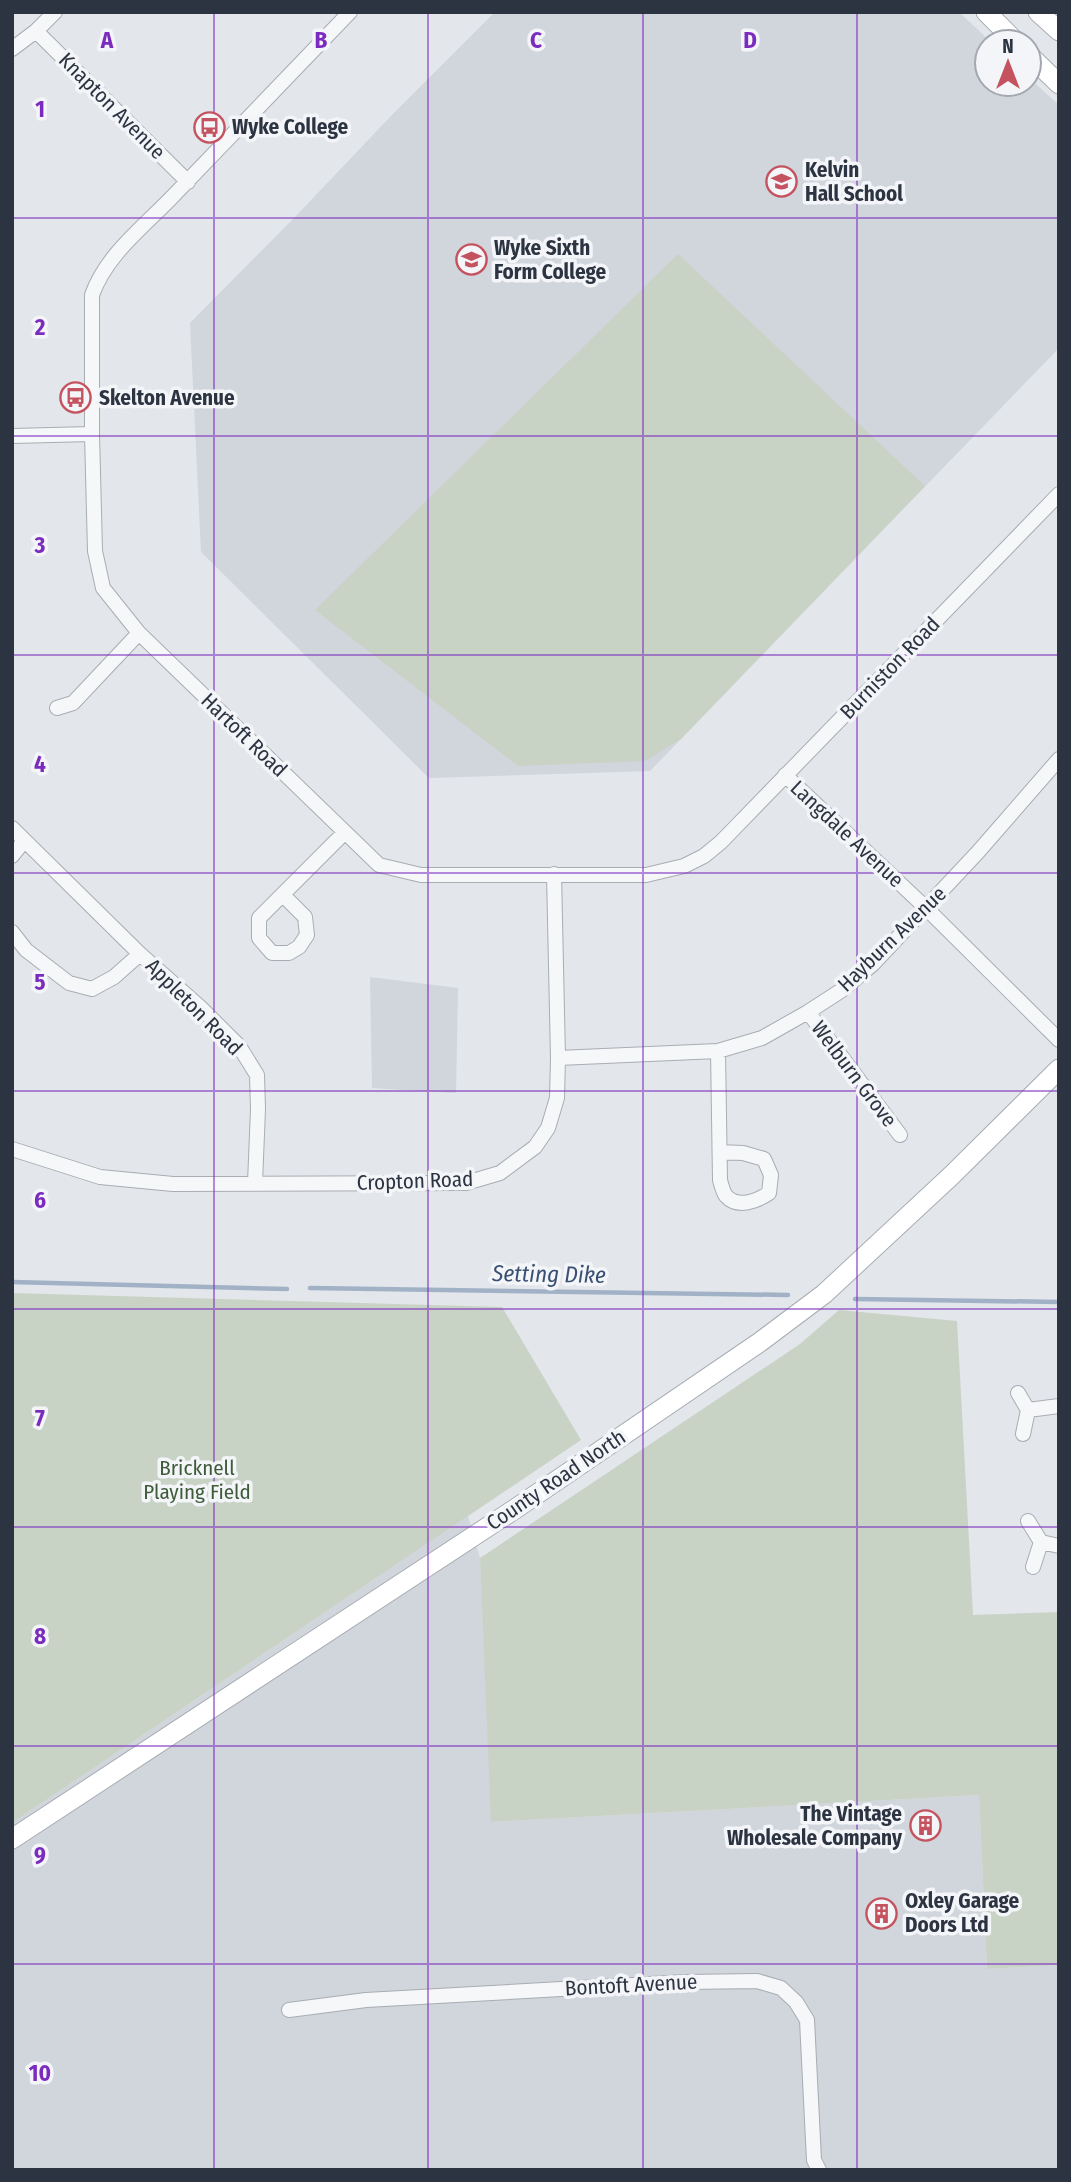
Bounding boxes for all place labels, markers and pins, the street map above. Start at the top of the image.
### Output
bus stop icon: Wyke College [192,110,226,144]
place label: Wyke College [232,114,348,140]
place label: Kelvin Hall School [805,157,903,207]
school or university icon: Kelvin Hall School [765,165,799,199]
place label: Wyke Sixth Form College [494,235,607,285]
school or university icon: Wyke Sixth Form College [454,243,488,277]
bus stop icon: Skelton Avenue [59,381,93,415]
place label: Skelton Avenue [99,385,235,411]
place label: The Vintage Wholesale Company [727,1801,903,1851]
building icon: The Vintage Wholesale Company [908,1809,942,1843]
place label: Oxley Garage Doors Ltd [905,1888,1019,1938]
building icon: Oxley Garage Doors Ltd [865,1896,899,1930]

